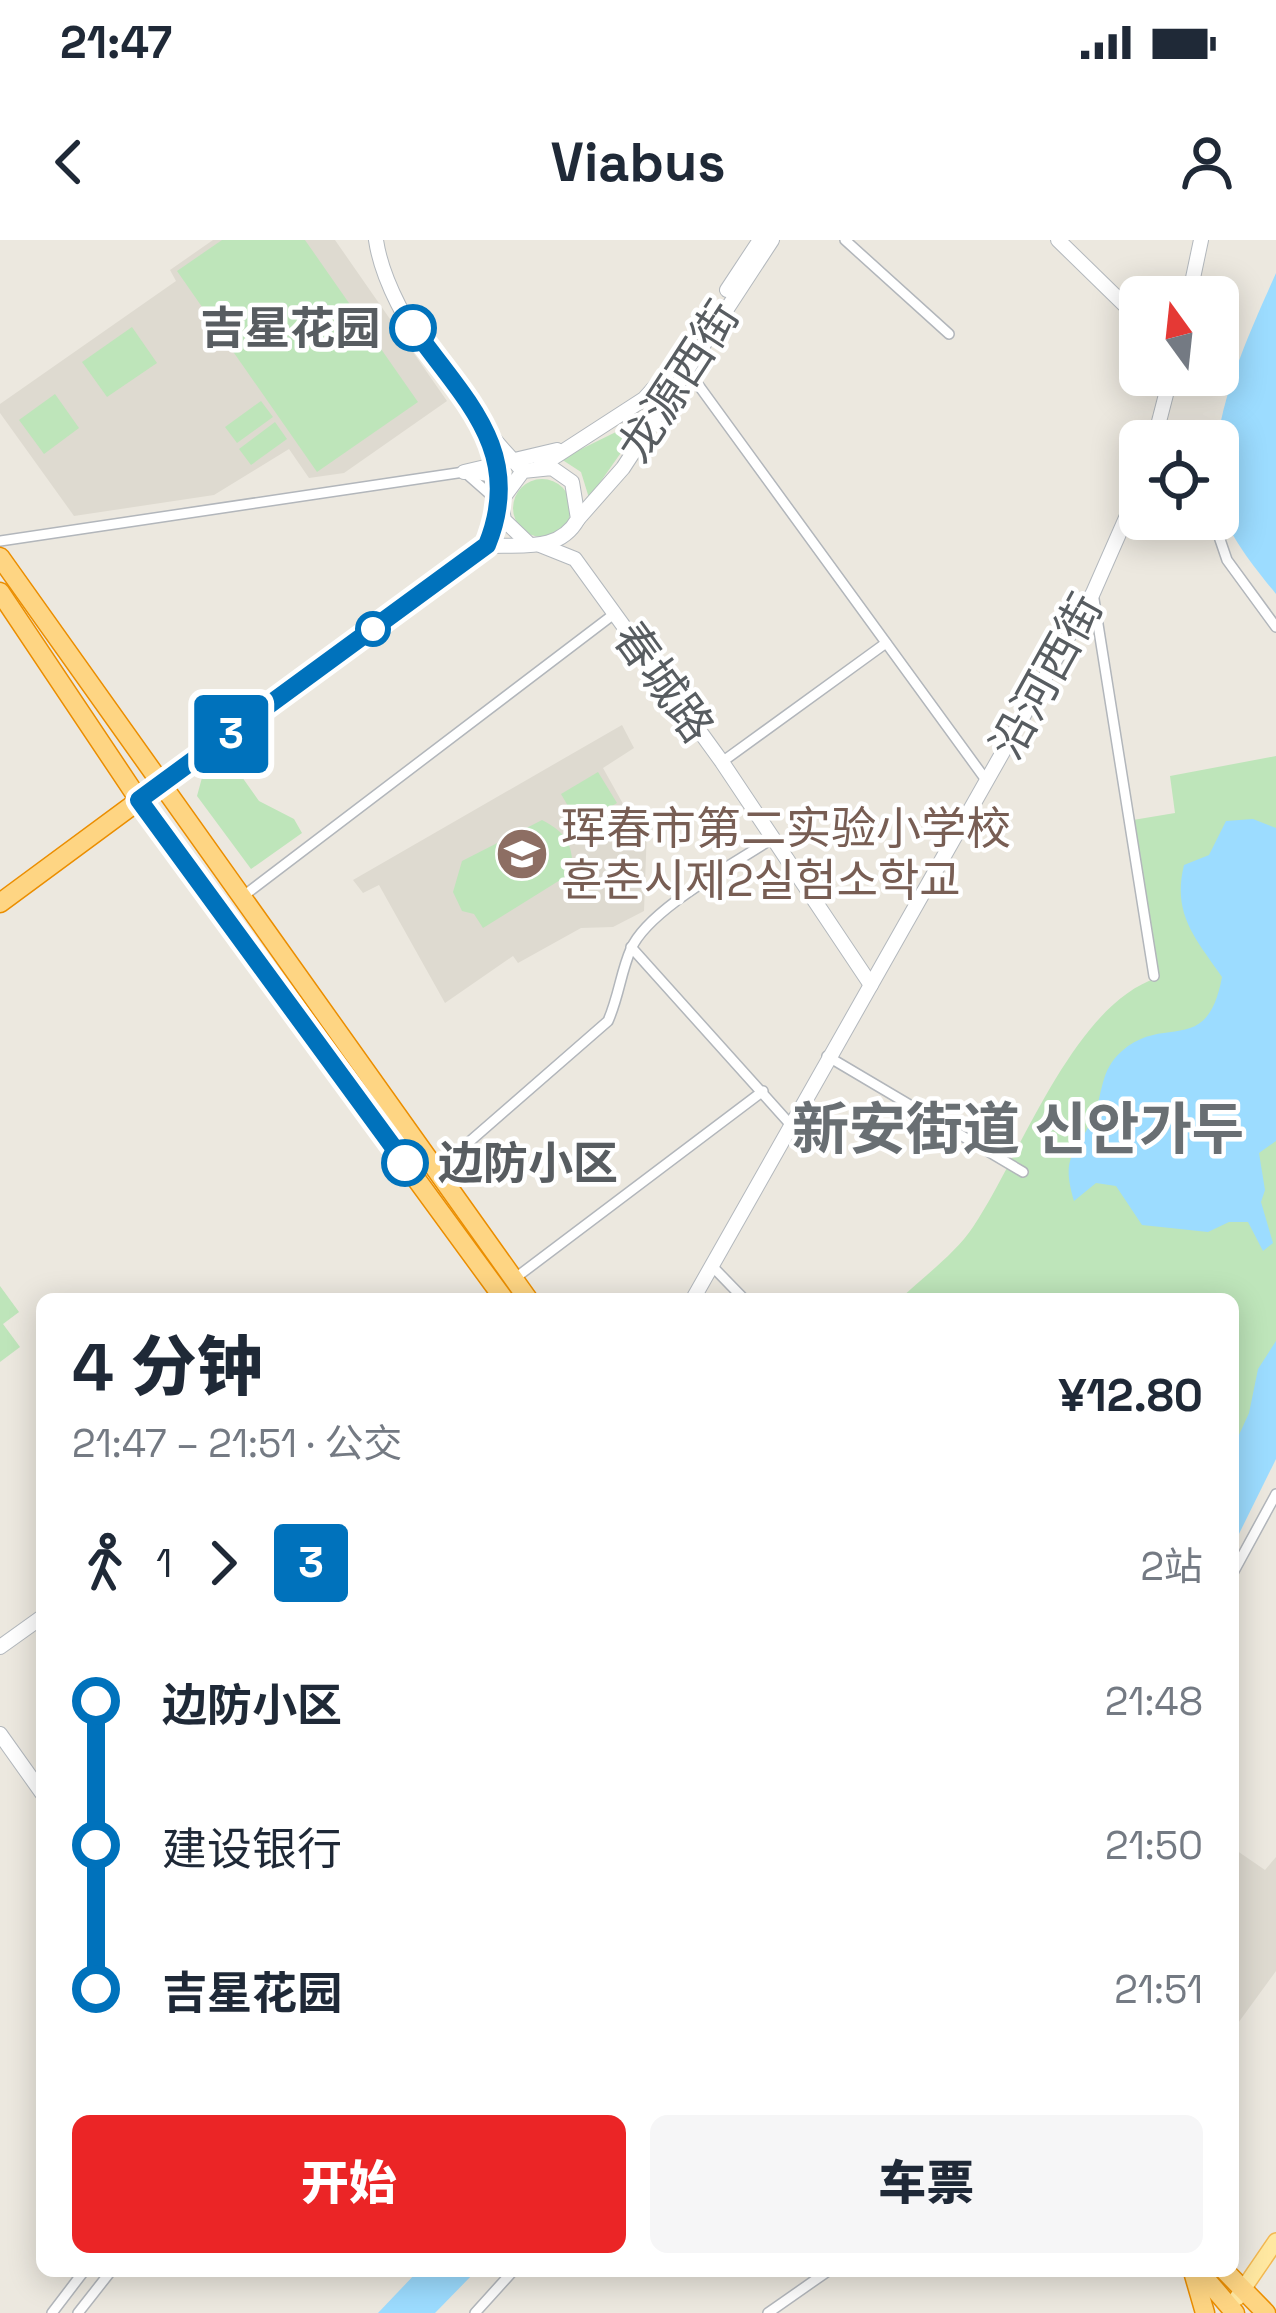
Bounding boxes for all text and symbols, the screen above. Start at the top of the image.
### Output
text: 21:47 [60,14,172,71]
text: Viabus [551,128,725,197]
icon: back [36,129,102,195]
icon: person [1174,129,1240,195]
north arrow [1119,276,1239,396]
map controls [1119,276,1239,540]
street label: 龙源西街 [605,290,751,472]
place label: 吉星花园 [200,300,380,357]
marker: 吉星花园 [391,306,435,350]
button: locate [1119,420,1239,540]
street label: 沿河西街 [978,584,1115,769]
street label: 春城路 [601,611,726,754]
unlabelled marker [357,613,389,645]
line badge: 3 [192,695,270,773]
text: 3 [218,707,244,760]
place label: 珲春市第二实验小学校 훈춘시제2실험소학교 [561,800,1011,909]
school or university icon: 珲春市第二实验小学校 훈춘시제2실험소학교 [494,826,550,882]
district label: 新安街道 신안가두 [792,1093,1244,1166]
place label: 边防小区 [438,1135,618,1192]
marker: 边防小区 [383,1141,427,1185]
text: 4 分钟 [72,1325,263,1409]
text: ¥12.80 [1058,1367,1203,1424]
text: 21:47 – 21:51 · 公交 [72,1419,402,1468]
icon: walk [72,1530,138,1596]
icon: forward [190,1530,256,1596]
text: 3 [298,1536,324,1589]
text: 1 [156,1539,172,1588]
text: 2站 [1140,1542,1203,1591]
text: 边防小区 [162,1677,342,1734]
text: 21:48 [1105,1677,1203,1726]
text: 建设银行 [162,1821,342,1878]
text: 21:50 [1105,1821,1203,1870]
text: 吉星花园 [162,1965,342,2022]
text: 21:51 [1114,1965,1203,2014]
button: 开始 [72,2115,626,2253]
button: 车票 [650,2115,1203,2253]

